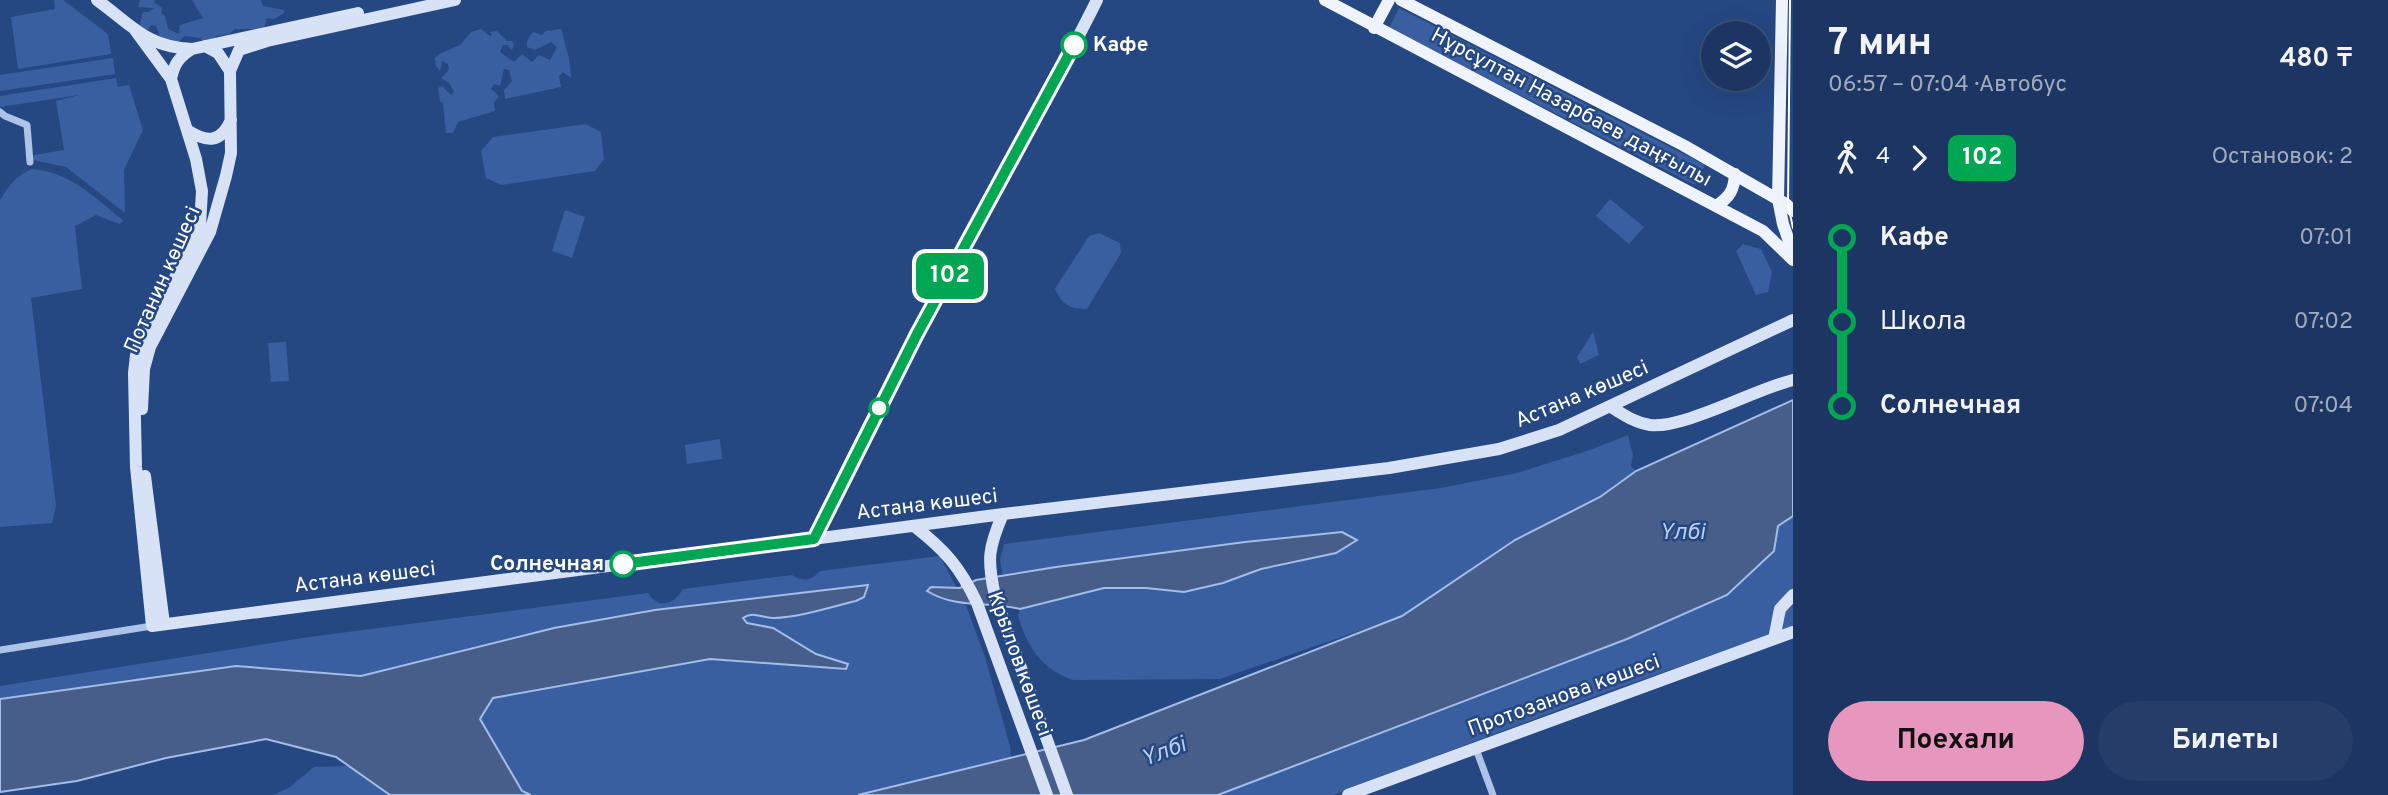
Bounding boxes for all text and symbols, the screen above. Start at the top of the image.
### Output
text: 7 мин [1828,20,1932,69]
map controls [1701,21,1771,91]
button: layers [1701,21,1771,91]
street label: Нұрсұлтан Назарбаев даңғылы [1426,22,1716,194]
marker: Кафе [1061,32,1087,58]
place label: Кафе [1093,32,1149,59]
text: 480 ₸ [2280,43,2353,76]
text: 06:57 – 07:04 · Автобус [1828,71,2067,100]
icon: walk [1828,139,1866,177]
icon: forward [1900,139,1938,177]
text: 4 [1876,143,1890,172]
text: 102 [1962,143,2002,173]
text: Остановок: 2 [2212,143,2353,172]
street label: Потанин көшесі [119,202,207,358]
text: Кафе [1880,222,1949,255]
text: 07:01 [2299,224,2353,253]
line badge: 102 [910,253,990,299]
text: 102 [930,261,970,291]
text: Школа [1880,306,1966,339]
text: 07:02 [2294,308,2353,337]
street label: Астана көшесі [1511,355,1653,435]
text: Солнечная [1880,390,2021,423]
text: 07:04 [2294,392,2353,421]
unlabelled marker [869,398,889,418]
street label: Астана көшесі [855,483,999,527]
water label: Үлбі [1659,519,1706,548]
place label: Солнечная [490,551,604,578]
marker: Солнечная [610,551,636,577]
street label: Астана көшесі [293,556,437,600]
street label: Крылов көшесі [980,588,1058,740]
street label: Протозанова көшесі [1464,649,1664,743]
button: Поехали [1828,701,2084,781]
button: Билеты [2098,701,2353,781]
water label: Үлбі [1137,731,1192,775]

